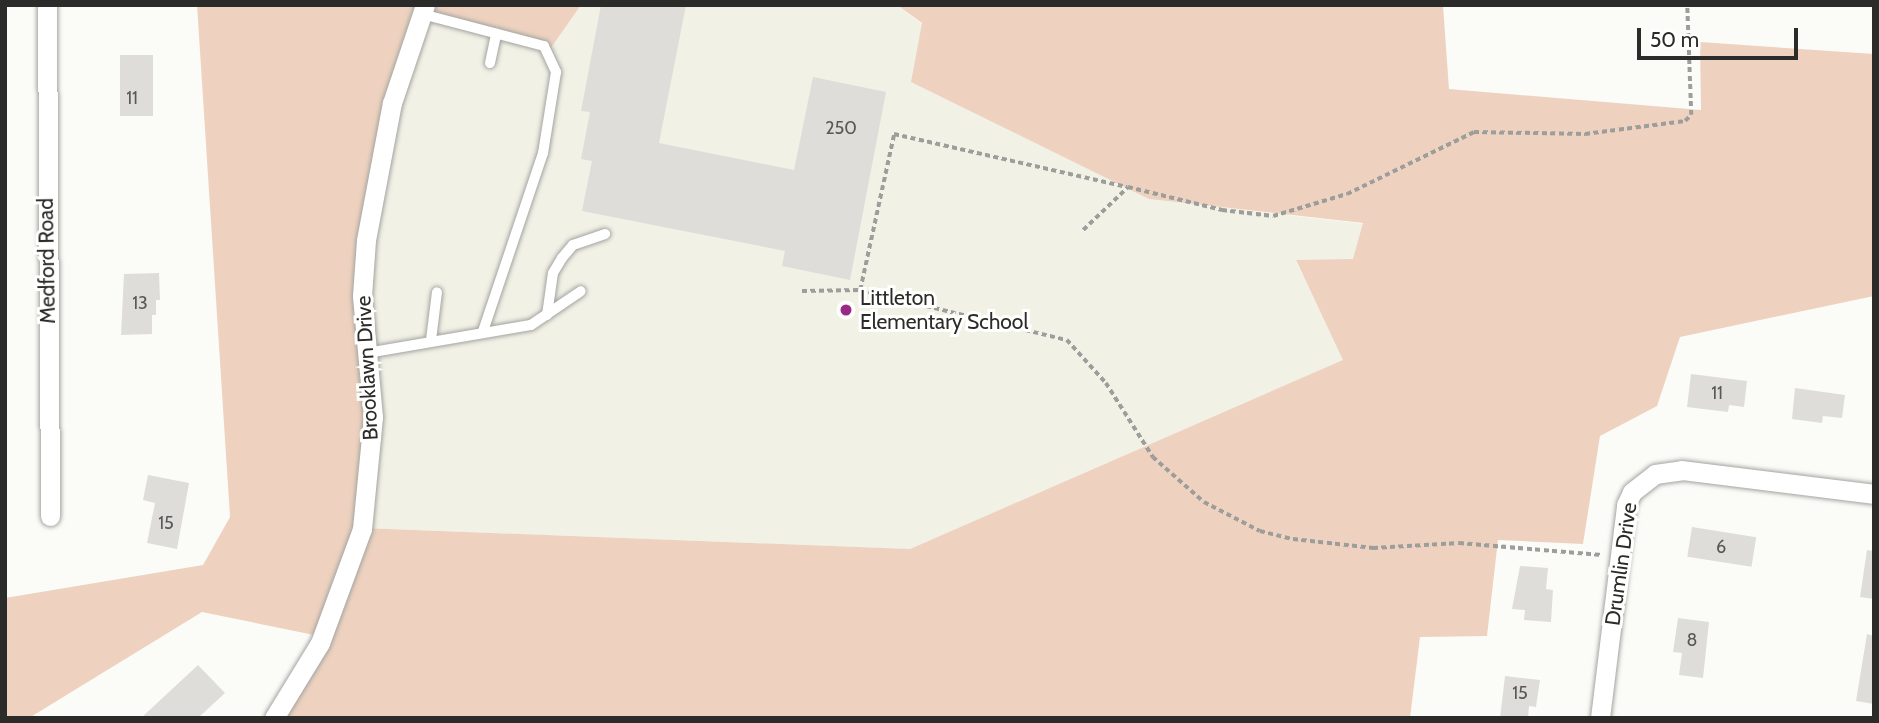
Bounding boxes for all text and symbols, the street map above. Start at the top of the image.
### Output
scale bar [1641,14,1802,58]
text: 50 m [1650,27,1699,52]
house number: 11 [126,87,138,109]
house number: 250 [825,117,857,139]
street label: Medford Road [33,198,61,324]
place label: Littleton Elementary School [860,285,1028,335]
house number: 13 [132,292,148,314]
street label: Brooklawn Drive [351,295,383,441]
marker: Littleton Elementary School [838,302,854,318]
house number: 11 [1711,382,1723,404]
street label: Drumlin Drive [1600,501,1642,627]
house number: 15 [158,512,174,534]
house number: 6 [1716,536,1726,558]
house number: 8 [1687,629,1697,651]
house number: 15 [1512,682,1528,704]

